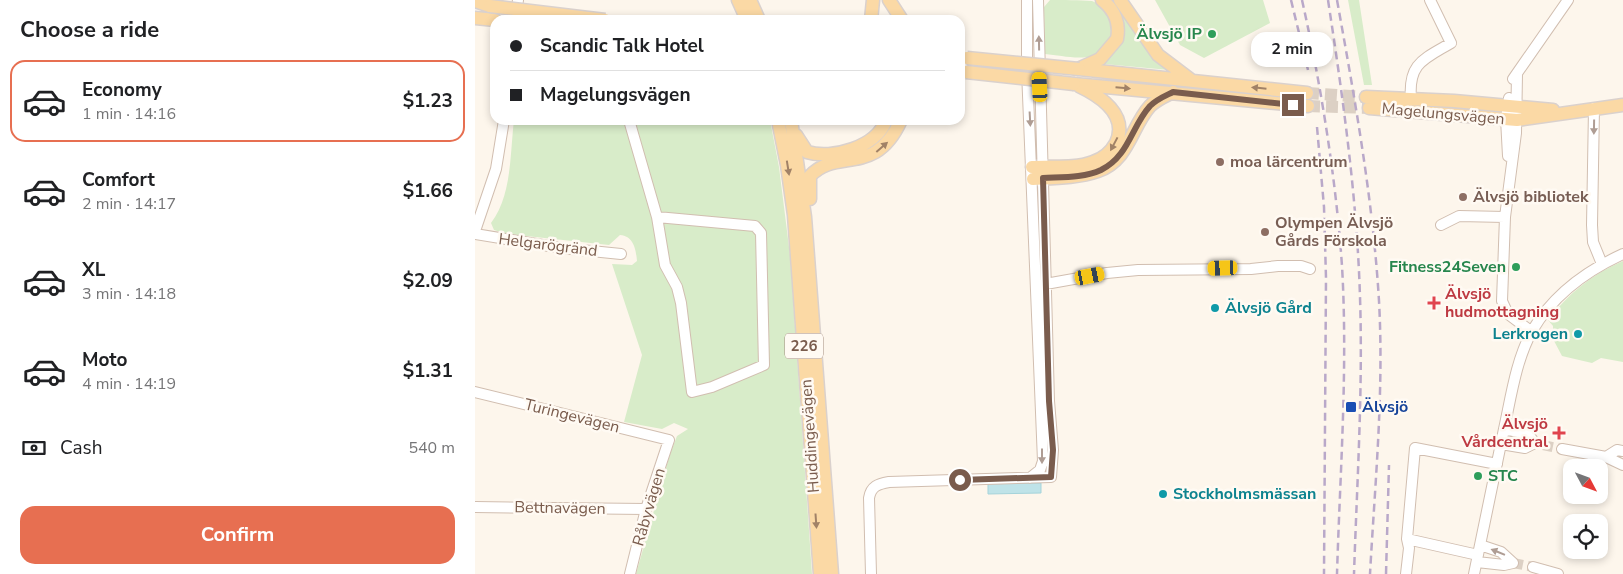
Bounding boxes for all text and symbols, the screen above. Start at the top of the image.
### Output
text: Choose a ride [20,15,159,45]
place label: Älvsjö IP [1137,23,1202,45]
marker: Älvsjö IP [1206,28,1218,40]
callout: 2 min [1252,32,1334,68]
text: Scandic Talk Hotel [540,33,704,59]
one-way arrow [1035,35,1043,51]
text: 2 min [1271,38,1313,60]
car [1031,72,1048,102]
text: Economy [82,77,162,103]
icon: car [22,79,67,124]
text: Magelungsvägen [540,82,691,108]
one-way arrow [1250,83,1266,91]
one-way arrow [1115,84,1131,92]
text: $1.23 [403,88,453,114]
route end [1282,94,1304,116]
street label: Magelungsvägen [1381,98,1505,130]
text: 1 min · 14:16 [82,103,176,125]
one-way arrow [1026,111,1034,127]
one-way arrow [1590,119,1598,135]
one-way arrow [1110,137,1118,151]
one-way arrow [876,141,888,153]
place label: moa lärcentrum [1230,151,1347,173]
marker: moa lärcentrum [1214,156,1226,168]
one-way arrow [784,160,792,176]
text: Comfort [82,167,155,193]
icon: car [22,169,67,214]
text: $1.66 [403,178,453,204]
place label: Älvsjö bibliotek [1473,186,1589,208]
marker: Älvsjö bibliotek [1457,191,1469,203]
text: 2 min · 14:17 [82,193,176,215]
place label: Olympen Älvsjö Gårds Förskola [1275,212,1393,252]
marker: Olympen Älvsjö Gårds Förskola [1259,226,1271,238]
street label: Helgarögränd [497,228,599,262]
place label: Fitness24Seven [1389,256,1506,278]
text: XL [82,257,105,283]
icon: car [22,259,67,304]
car [1207,260,1238,276]
marker: Fitness24Seven [1510,261,1522,273]
car [1073,266,1106,286]
text: $2.09 [403,268,453,294]
text: 3 min · 14:18 [82,283,176,305]
place label: Älvsjö hudmottagning [1445,283,1559,323]
marker: Älvsjö hudmottagning [1427,296,1441,310]
place label: Älvsjö Gård [1225,297,1312,319]
marker: Älvsjö Gård [1209,302,1221,314]
place label: Lerkrogen [1493,323,1568,345]
marker: Lerkrogen [1572,328,1584,340]
road number: 226 [785,334,823,358]
text: Moto [82,347,128,373]
icon: car [22,349,67,394]
text: $1.31 [403,358,453,384]
text: 4 min · 14:19 [82,373,176,395]
street label: Huddingevägen [795,378,825,494]
street label: Turingevägen [522,394,622,438]
place label: Älvsjö [1362,396,1408,418]
marker: Älvsjö [1344,400,1358,414]
place label: Älvsjö Vårdcentral [1460,413,1548,453]
marker: Älvsjö Vårdcentral [1552,426,1566,440]
icon: cash [20,434,48,462]
text: Cash [60,435,102,461]
text: 540 m [408,437,455,459]
one-way arrow [1038,448,1046,464]
north arrow [1563,459,1607,504]
map controls [1563,459,1608,559]
street label: Råbyvägen [627,465,671,549]
place label: STC [1488,465,1518,487]
route start [949,469,971,491]
marker: STC [1472,470,1484,482]
place label: Stockholmsmässan [1173,483,1316,505]
marker: Stockholmsmässan [1157,488,1169,500]
street label: Bettnavägen [514,496,606,520]
button: Confirm [20,506,455,564]
one-way arrow [812,514,820,530]
button: locate [1563,514,1608,559]
one-way arrow [1491,547,1505,555]

